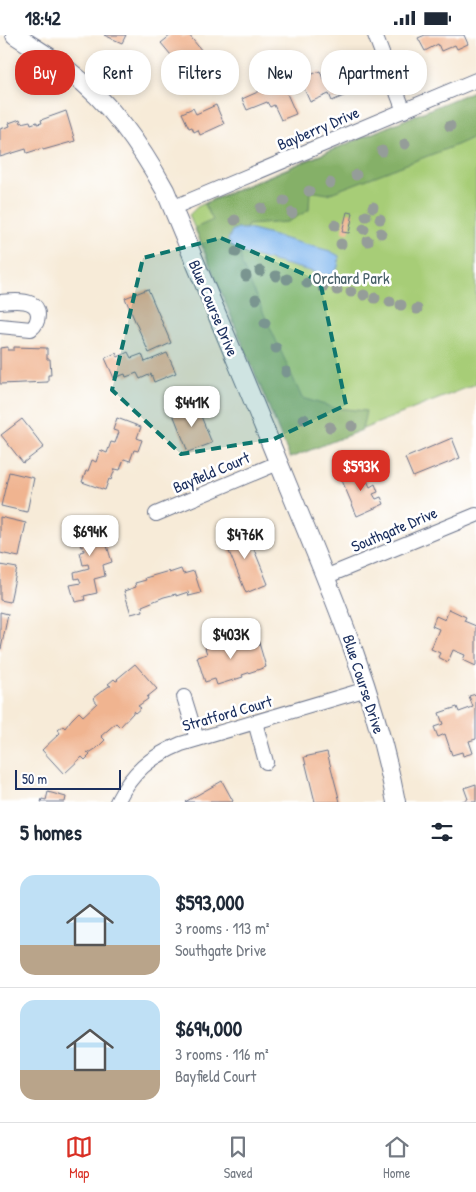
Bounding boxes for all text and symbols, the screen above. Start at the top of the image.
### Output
text: 18:42 [25,5,61,31]
chip: Buy [15,50,75,95]
chip: Rent [85,50,151,95]
chip: Filters [161,50,239,95]
chip: New [249,50,311,95]
chip: Apartment [321,50,427,95]
street label: Bayberry Drive [274,101,363,155]
street label: Blue Course Drive [184,256,244,360]
park label: Orchard Park [312,267,390,289]
pin: $441K [157,385,227,428]
text: $441K [175,391,209,413]
street label: Bayfield Court [169,446,253,498]
pin: $593K [326,449,396,492]
text: $593K [343,455,379,477]
street label: Southgate Drive [348,501,441,557]
pin: $694K [55,515,125,557]
pin: $476K [210,517,280,560]
text: $694K [73,520,107,542]
text: $476K [227,523,263,545]
pin: $403K [196,617,266,660]
text: $403K [213,623,249,645]
street label: Blue Course Drive [338,632,391,737]
street label: Stratford Court [180,690,275,736]
scale bar [15,767,121,790]
text: 50 m [22,769,47,788]
text: 5 homes [20,818,82,847]
icon: filters [428,818,456,846]
text: $593,000 [175,888,244,917]
icon: home [60,895,120,955]
text: 3 rooms · 113 m² [175,917,270,939]
text: Southgate Drive [175,939,266,961]
text: $694,000 [175,1014,242,1043]
icon: home [60,1020,120,1080]
text: 3 rooms · 116 m² [175,1043,269,1065]
text: Bayfield Court [175,1065,256,1087]
tab: Map [65,1133,93,1182]
tab: Saved [224,1133,252,1182]
tab: Home [383,1133,411,1182]

